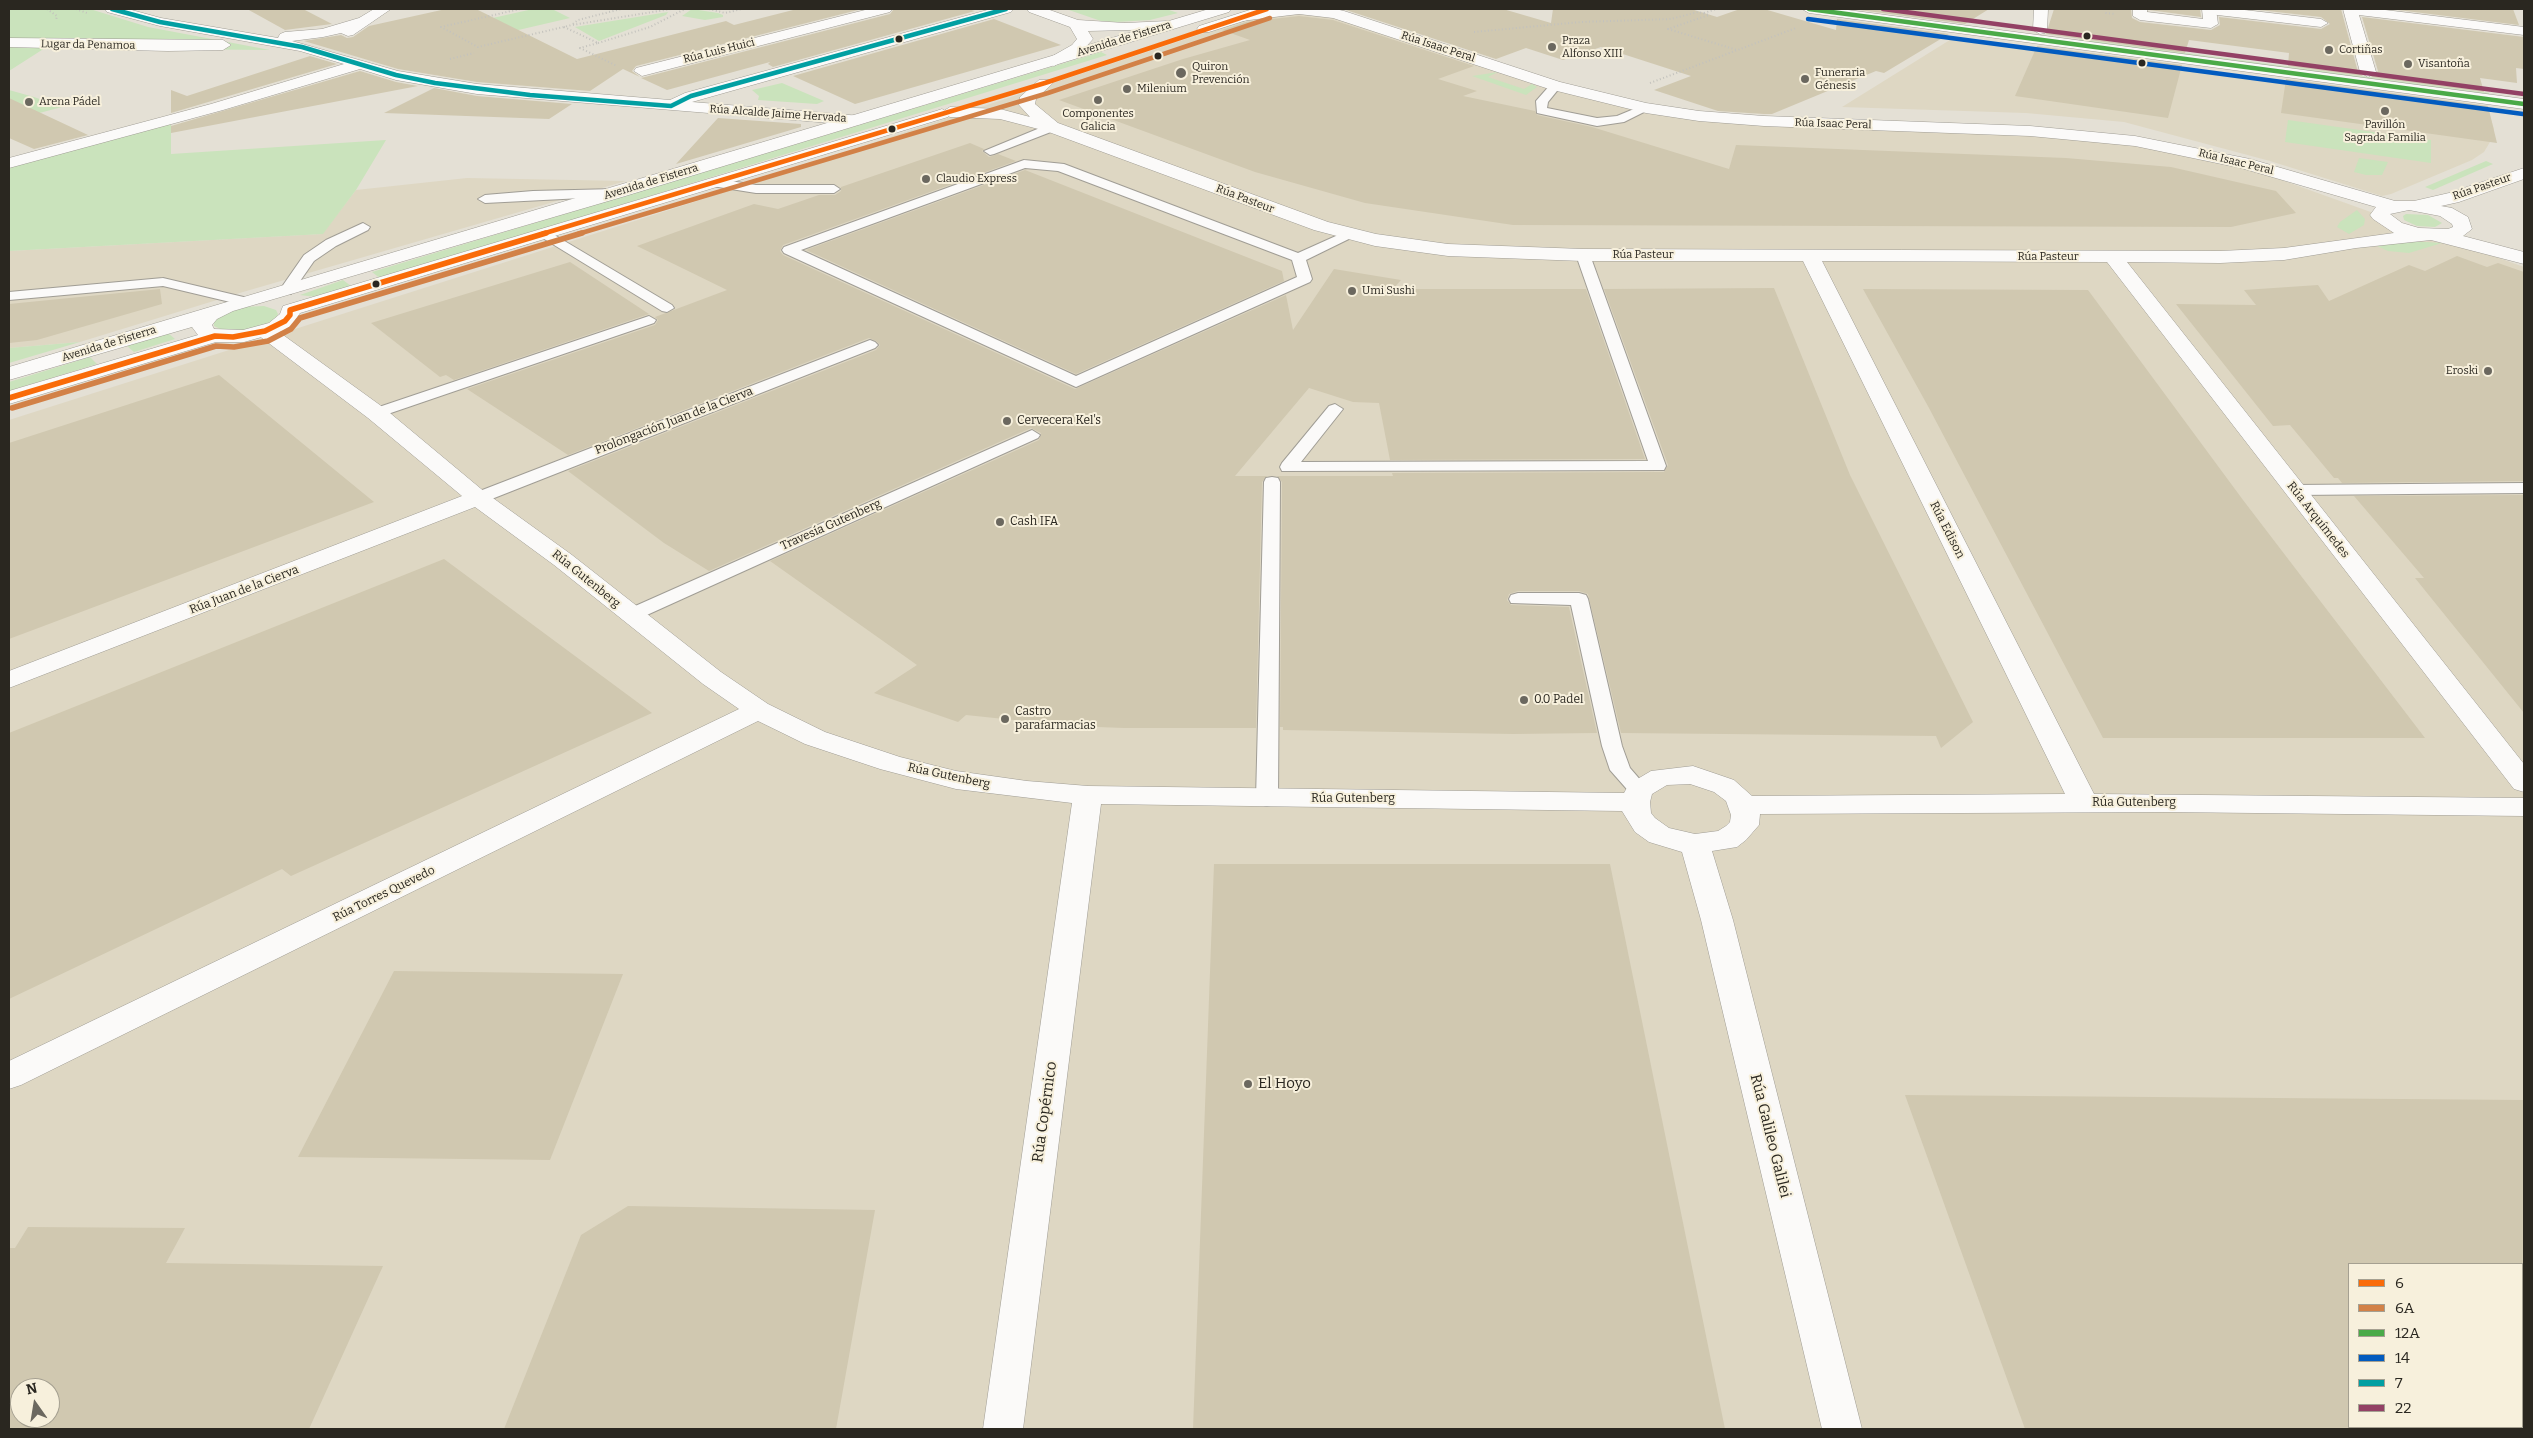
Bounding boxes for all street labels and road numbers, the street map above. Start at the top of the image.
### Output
street label: Avenida de Fisterra [1075,18,1173,60]
street label: Rúa Isaac Peral [1399,29,1477,65]
street label: Rúa Luis Huici [682,36,756,66]
street label: Lugar da Penamoa [41,38,135,52]
street label: Rúa Alcalde Jaime Hervada [709,103,847,125]
street label: Rúa Isaac Peral [1794,116,1872,132]
street label: Rúa Isaac Peral [2197,146,2275,178]
street label: Avenida de Fisterra [602,161,700,203]
street label: Rúa Pasteur [2451,171,2513,203]
street label: Rúa Pasteur [1214,182,1276,216]
street label: Rúa Pasteur [1612,248,1674,262]
street label: Rúa Pasteur [2017,250,2079,264]
street label: Avenida de Fisterra [60,323,158,365]
street label: Prolongación Juan de la Cierva [593,384,755,458]
street label: Rúa Arquímedes [2284,479,2352,561]
street label: Travesía Gutenberg [779,496,883,554]
street label: Rúa Edison [1926,499,1968,561]
street label: Rúa Gutenberg [549,547,623,611]
street label: Rúa Juan de la Cierva [187,563,301,617]
street label: Rúa Gutenberg [906,760,992,792]
street label: Rúa Gutenberg [1311,792,1395,806]
street label: Rúa Gutenberg [2092,796,2176,810]
street label: Rúa Torres Quevedo [331,863,437,925]
street label: Rúa Copérnico [1029,1060,1061,1164]
street label: Rúa Galileo Galilei [1746,1072,1794,1200]

